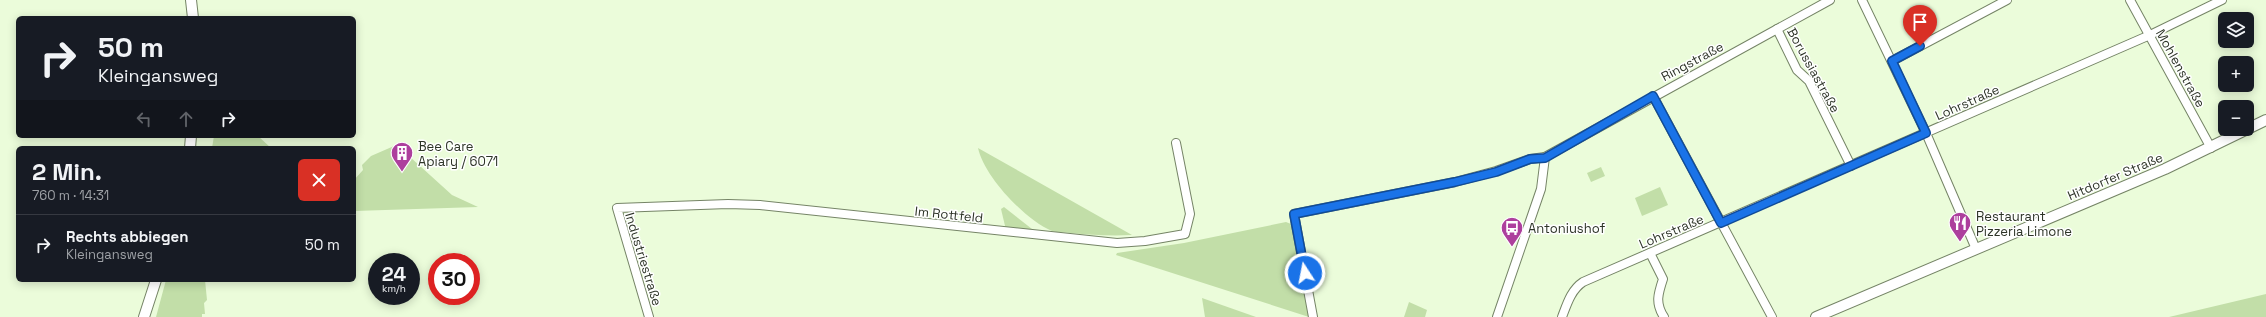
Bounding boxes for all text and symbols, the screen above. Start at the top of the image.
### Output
pin [1903,5,1937,46]
icon: arrive [1909,11,1931,33]
map controls [2218,12,2254,136]
button: layers [2218,12,2254,48]
street label: Borussiastraße [1783,25,1844,116]
street label: Mohlenstraße [2152,26,2209,110]
text: 50 m [98,29,164,65]
icon: right [32,32,84,84]
street label: Ringstraße [1658,38,1726,85]
button: + [2218,56,2254,92]
text: Kleingansweg [98,64,218,87]
street label: Lohrstraße [1932,81,2002,124]
button: − [2218,100,2254,136]
icon: left [133,108,155,130]
icon: ahead [175,108,197,130]
icon: right [217,108,239,130]
place label: Bee Care Apiary / 6071 [418,138,498,170]
building icon: Bee Care Apiary / 6071 [389,140,415,173]
street label: Hitdorfer Straße [2065,149,2166,204]
text: 2 Min. [32,156,102,187]
button: close [298,159,340,201]
text: 760 m · 14:31 [32,187,109,204]
street label: Im Rottfeld [914,202,984,227]
place label: Restaurant Pizzeria Limone [1976,208,2072,240]
street label: Industriestraße [621,210,666,308]
street label: Lohrstraße [1636,210,1706,253]
restaurant icon: Restaurant Pizzeria Limone [1947,210,1973,243]
bus stop icon: Antoniushof [1499,215,1525,248]
place label: Antoniushof [1528,220,1605,237]
text: Rechts abbiegen [66,227,188,246]
icon: right [32,234,54,256]
text: 50 m [305,235,340,254]
text: Kleingansweg [66,246,153,263]
position arrow [1284,252,1326,294]
speed limit sign: 30 [428,253,480,305]
text: 24 [382,261,406,287]
text: km/h [382,282,406,295]

